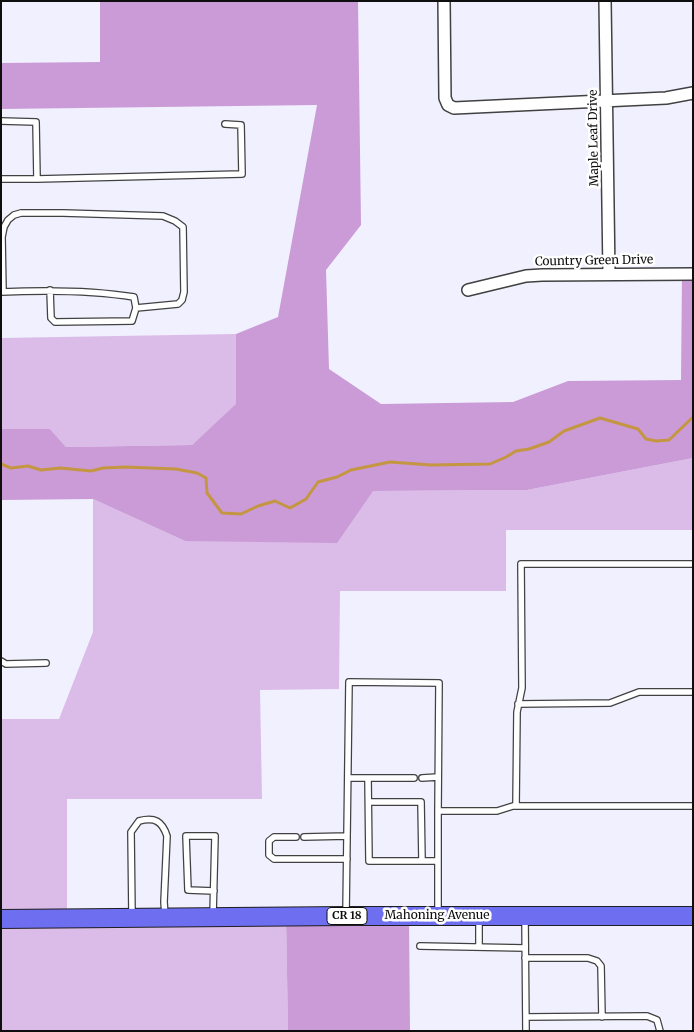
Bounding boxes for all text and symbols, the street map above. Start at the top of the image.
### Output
street label: Maple Leaf Drive [586,89,602,187]
street label: Country Green Drive [535,253,653,269]
road number: CR 18 [327,908,367,924]
street label: Mahoning Avenue [384,909,490,923]

